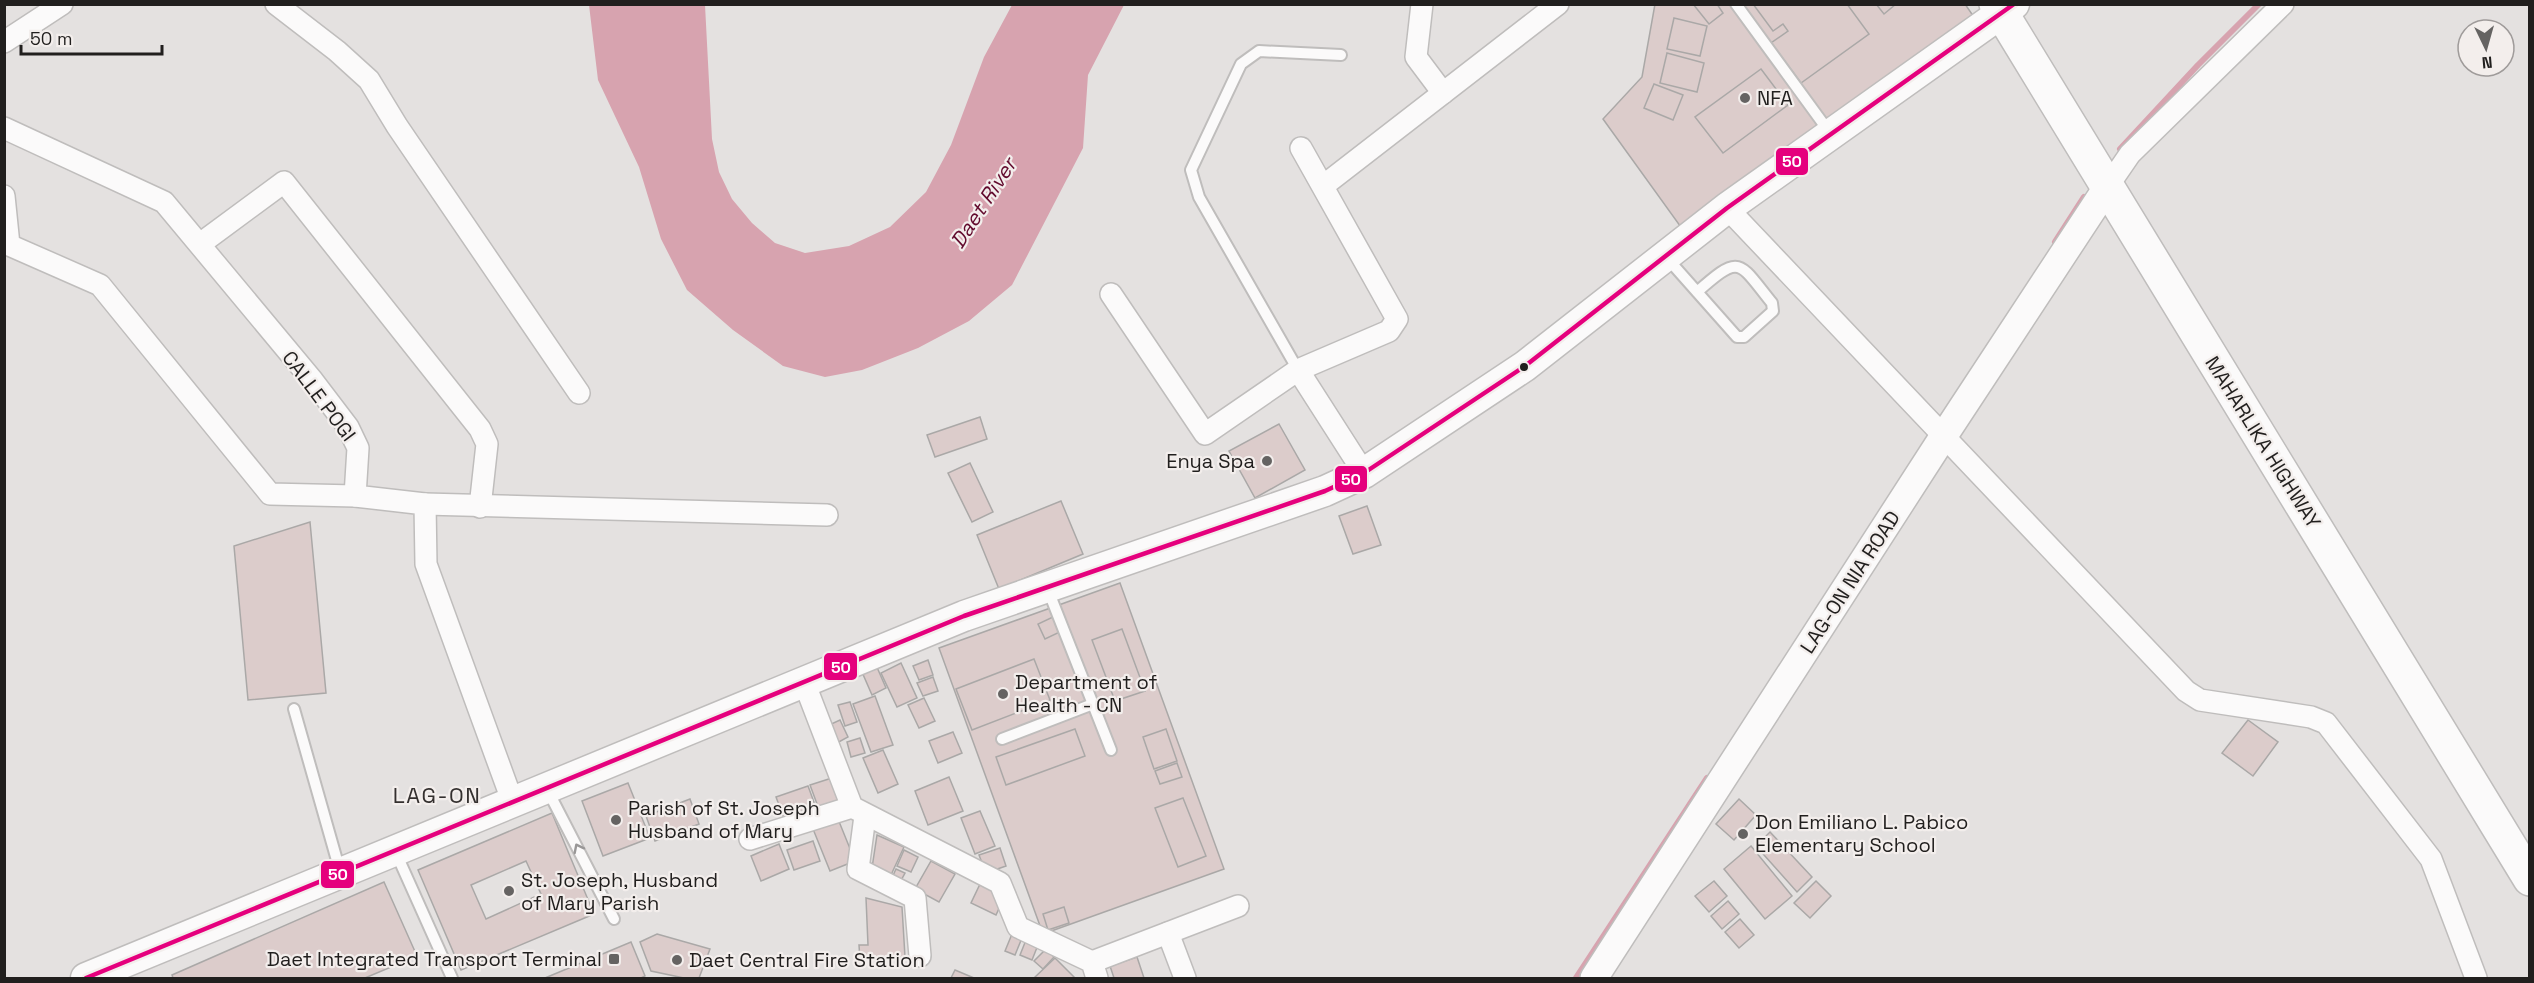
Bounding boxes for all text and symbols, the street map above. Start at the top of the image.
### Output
scale bar [21,18,162,56]
north arrow [2456,18,2516,78]
text: 50 m [30,27,72,50]
text: N [2481,52,2494,73]
place label: NFA [1757,85,1793,111]
marker: NFA [1738,91,1752,105]
line badge: 50 [1775,147,1809,176]
water label: Daet River [944,151,1023,253]
text: 50 [1782,151,1802,172]
street label: CALLE POGI [276,345,362,447]
street label: MAHARLIKA HIGHWAY [2199,351,2327,533]
unlabelled marker [1518,361,1530,373]
place label: Enya Spa [1166,448,1255,474]
marker: Enya Spa [1260,454,1274,468]
line badge: 50 [1334,465,1368,493]
text: 50 [1341,469,1361,490]
street label: LAG-ON NIA ROAD [1794,506,1906,658]
line badge: 50 [823,652,858,681]
text: 50 [831,657,851,678]
place label: Department of Health - CN [1015,669,1158,718]
marker: Department of Health - CN [996,687,1010,701]
district label: LAG-ON [393,781,481,809]
place label: Parish of St. Joseph Husband of Mary [628,795,820,844]
place label: Don Emiliano L. Pabico Elementary School [1755,809,1968,858]
marker: Parish of St. Joseph Husband of Mary [609,813,623,827]
marker: Don Emiliano L. Pabico Elementary School [1736,827,1750,841]
one-way arrow [573,843,585,854]
line badge: 50 [320,860,355,889]
text: 50 [328,864,348,885]
place label: St. Joseph, Husband of Mary Parish [521,867,718,916]
marker: St. Joseph, Husband of Mary Parish [502,884,516,898]
place label: Daet Integrated Transport Terminal [267,946,602,972]
place label: Daet Central Fire Station [689,947,925,973]
marker: Daet Integrated Transport Terminal [607,952,621,966]
marker: Daet Central Fire Station [670,953,684,967]

